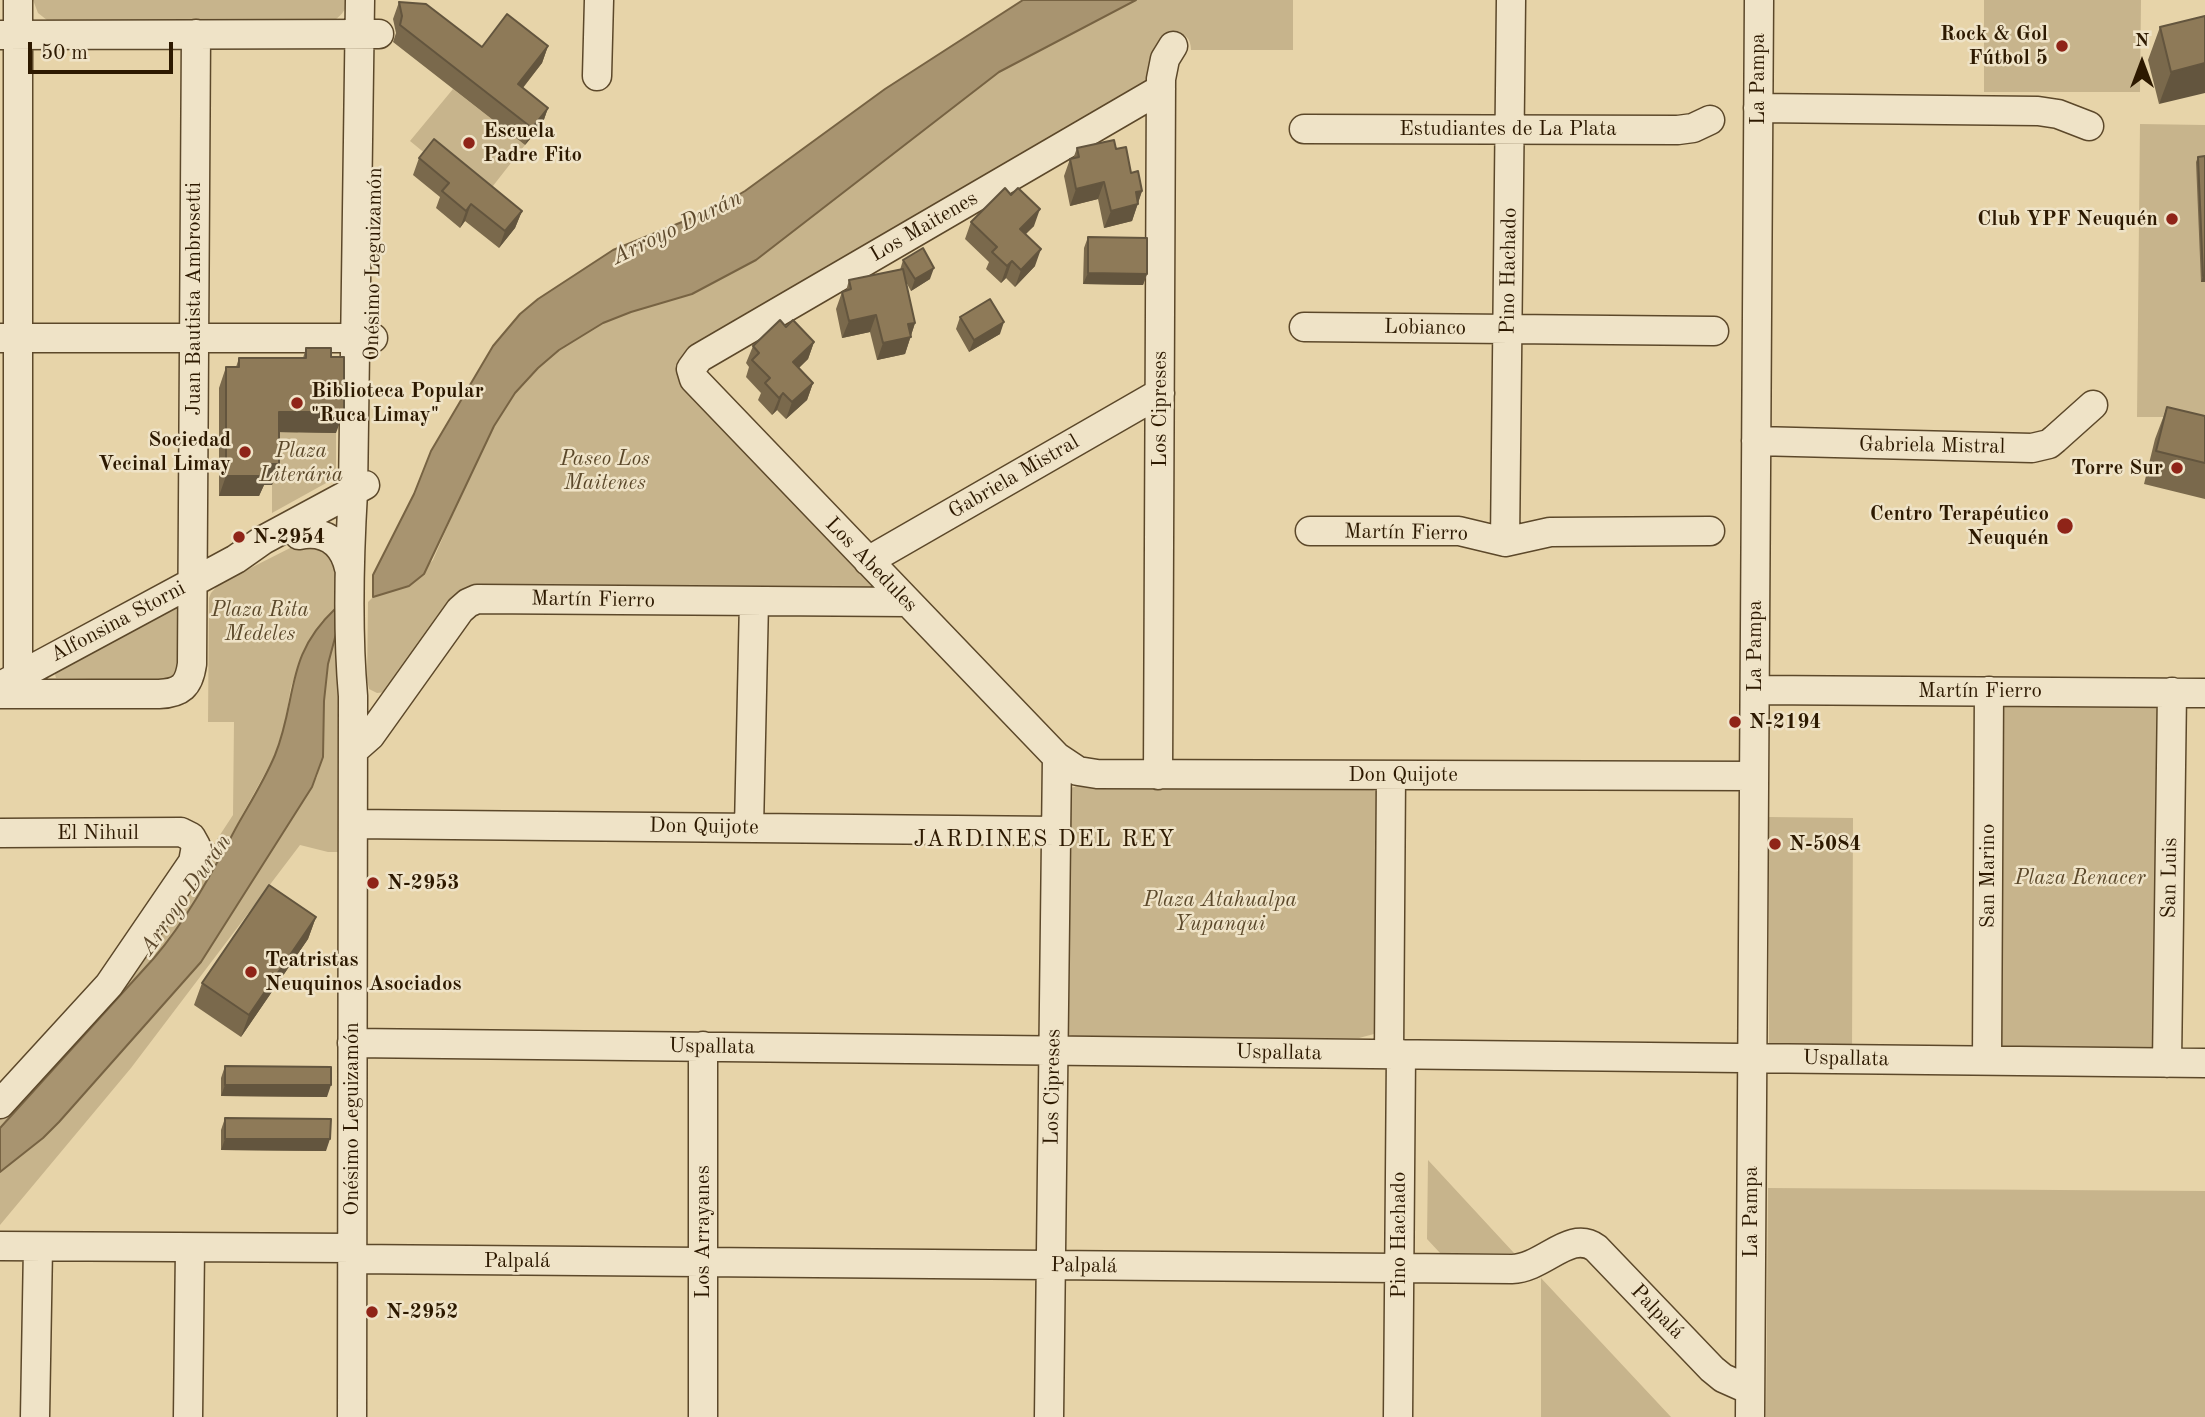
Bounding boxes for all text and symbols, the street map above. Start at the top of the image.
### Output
place label: Rock & Gol Fútbol 5 [1940,21,2048,71]
scale bar [32,28,177,72]
north arrow [2107,28,2177,98]
text: N [2135,32,2149,51]
street label: La Pampa [1745,33,1771,125]
marker: Rock & Gol Fútbol 5 [2054,38,2070,54]
text: 50 m [41,43,88,64]
street label: Estudiantes de La Plata [1399,116,1617,142]
place label: Escuela Padre Fito [483,118,582,168]
marker: Escuela Padre Fito [461,135,477,151]
street label: Onésimo Leguizamón [360,167,388,361]
street label: Juan Bautista Ambrosetti [181,182,207,416]
water label: Arroyo Durán [607,185,747,271]
street label: Los Maitenes [866,186,982,268]
place label: Club YPF Neuquén [1977,206,2158,232]
street label: Pino Hachado [1495,207,1523,335]
marker: Club YPF Neuquén [2164,211,2180,227]
street label: Lobianco [1384,315,1466,341]
street label: Los Cipreses [1147,351,1173,467]
place label: Biblioteca Popular "Ruca Limay" [311,378,484,428]
marker: Biblioteca Popular "Ruca Limay" [289,395,305,411]
place label: Sociedad Vecinal Limay [98,427,231,477]
street label: Gabriela Mistral [944,429,1084,525]
street label: Gabriela Mistral [1859,432,2005,460]
park label: Plaza Literária [259,438,343,488]
marker: Sociedad Vecinal Limay [237,444,253,460]
park label: Paseo Los Maitenes [560,446,650,496]
place label: Torre Sur [2071,455,2163,481]
marker: Torre Sur [2169,460,2185,476]
place label: Centro Terapéutico Neuquén [1870,501,2049,551]
street label: Los Abedules [819,512,923,618]
marker: Centro Terapéutico Neuquén [2055,516,2075,536]
street label: Martín Fierro [1344,519,1468,547]
place label: N-2954 [253,524,326,550]
marker: N-2954 [231,529,247,545]
street label: Alfonsina Storni [46,576,190,668]
street label: Martín Fierro [531,586,655,614]
park label: Plaza Rita Medeles [211,597,309,647]
street label: La Pampa [1742,600,1768,692]
street label: Martín Fierro [1918,678,2042,704]
place label: N-2194 [1749,709,1822,735]
marker: N-2194 [1727,714,1743,730]
street label: Don Quijote [1348,762,1458,788]
street label: Don Quijote [649,813,759,841]
street label: El Nihuil [57,820,139,846]
street label: San Marino [1975,824,2001,928]
district label: JARDINES DEL REY [915,826,1175,854]
water label: Arroyo Durán [134,829,238,961]
place label: N-5084 [1789,831,1862,857]
marker: N-5084 [1767,836,1783,852]
street label: San Luis [2157,837,2183,919]
park label: Plaza Renacer [2015,865,2145,891]
place label: N-2953 [387,870,460,896]
marker: N-2953 [365,875,381,891]
park label: Plaza Atahualpa Yupanqui [1143,887,1297,937]
place label: Teatristas Neuquinos Asociados [265,947,462,997]
marker: Teatristas Neuquinos Asociados [243,964,259,980]
street label: Onésimo Leguizamón [339,1022,365,1216]
street label: Los Cipreses [1039,1029,1067,1145]
street label: Uspallata [669,1034,755,1060]
street label: Uspallata [1236,1040,1322,1066]
street label: Uspallata [1803,1046,1889,1072]
street label: Los Arrayanes [690,1165,716,1299]
street label: La Pampa [1738,1166,1764,1258]
street label: Pino Hachado [1386,1172,1412,1298]
street label: Palpalá [484,1248,550,1274]
street label: Palpalá [1050,1253,1118,1279]
street label: Palpalá [1625,1279,1689,1345]
place label: N-2952 [386,1299,459,1325]
marker: N-2952 [364,1304,380,1320]

